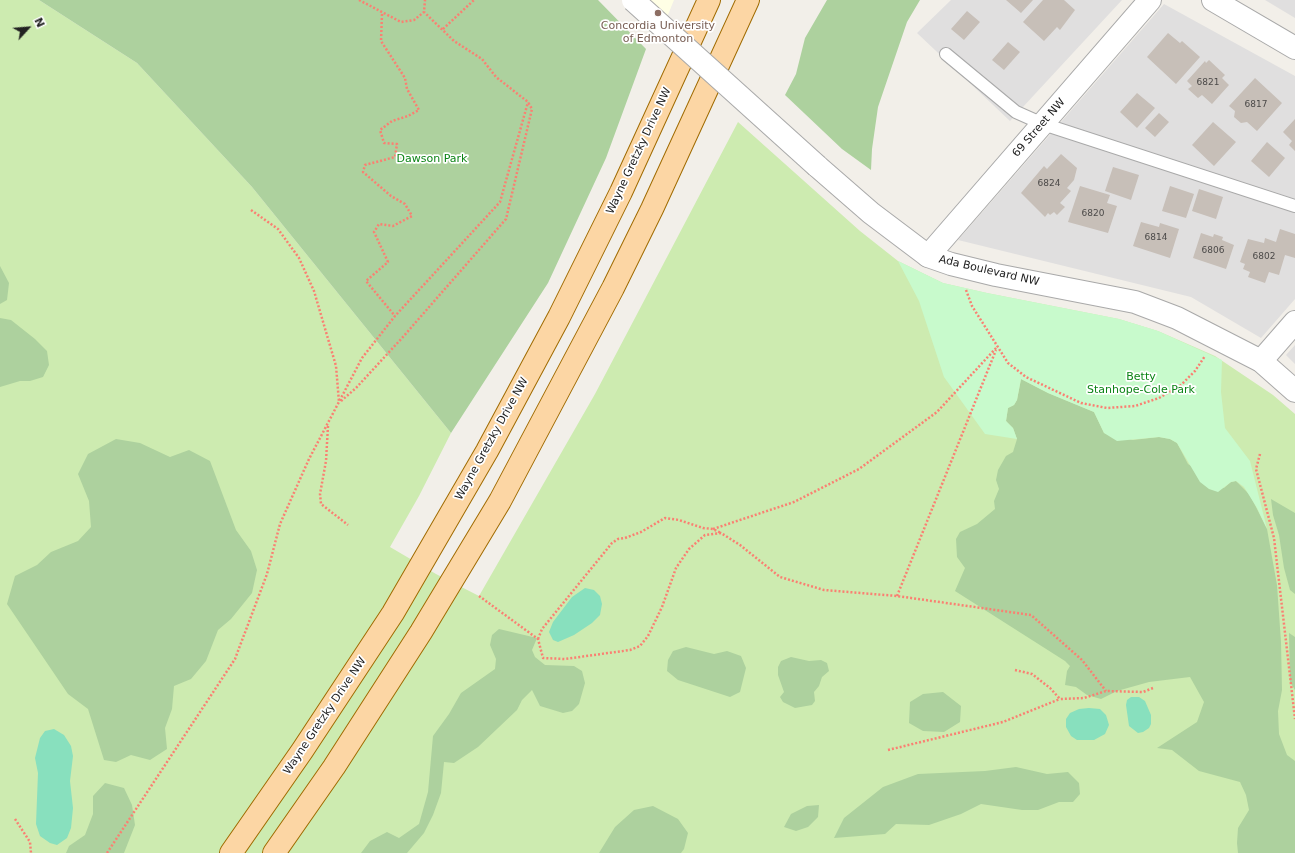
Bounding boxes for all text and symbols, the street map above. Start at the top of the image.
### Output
north arrow [8,8,48,48]
marker: Concordia University of Edmonton [653,8,663,18]
text: N [31,16,47,30]
place label: Concordia University of Edmonton [601,19,715,45]
house number: 6821 [1197,78,1219,88]
street label: Wayne Gretzky Drive NW [604,86,674,216]
street label: 69 Street NW [1010,96,1068,160]
house number: 6817 [1245,100,1267,110]
park label: Dawson Park [397,152,467,166]
house number: 6824 [1038,179,1060,189]
house number: 6820 [1082,209,1104,219]
house number: 6814 [1145,233,1167,243]
house number: 6806 [1202,246,1224,256]
house number: 6802 [1253,252,1275,262]
street label: Ada Boulevard NW [937,253,1041,289]
park label: Betty Stanhope-Cole Park [1087,370,1195,396]
street label: Wayne Gretzky Drive NW [453,375,531,503]
street label: Wayne Gretzky Drive NW [281,655,369,777]

